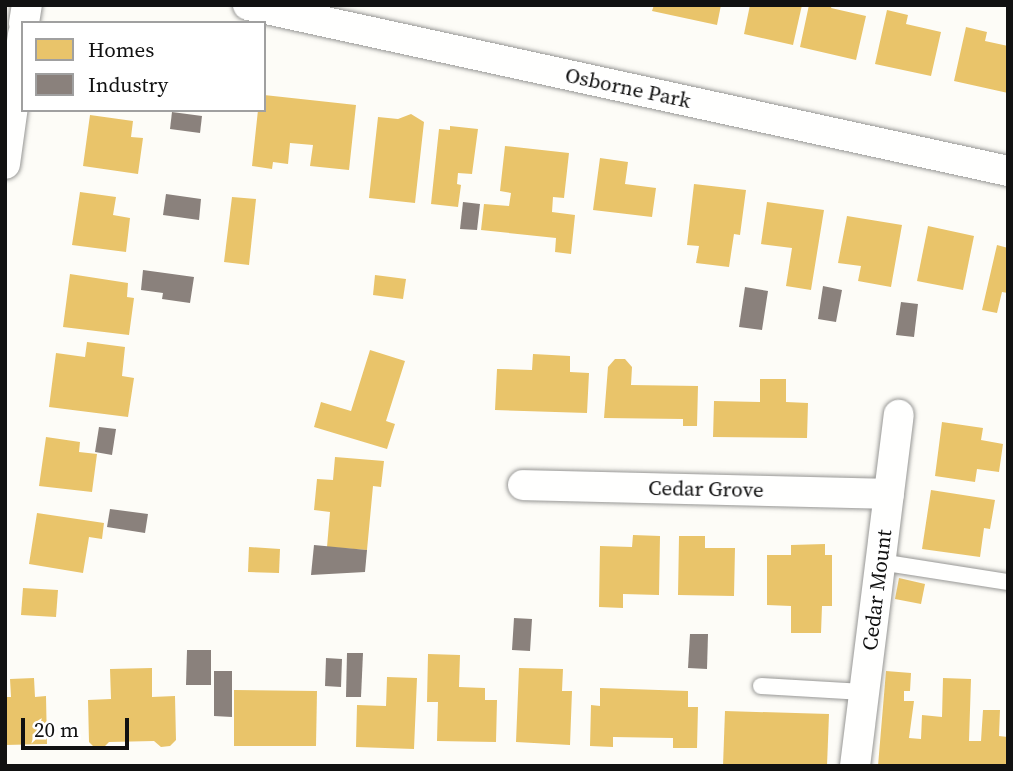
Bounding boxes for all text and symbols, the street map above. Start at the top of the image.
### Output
legend [21,21,266,112]
text: Homes [88,35,154,64]
street label: Osborne Park [563,62,693,114]
text: Industry [88,70,168,99]
street label: Cedar Grove [648,475,764,503]
street label: Cedar Mount [857,528,897,652]
scale bar [24,704,133,748]
text: 20 m [34,715,79,744]

